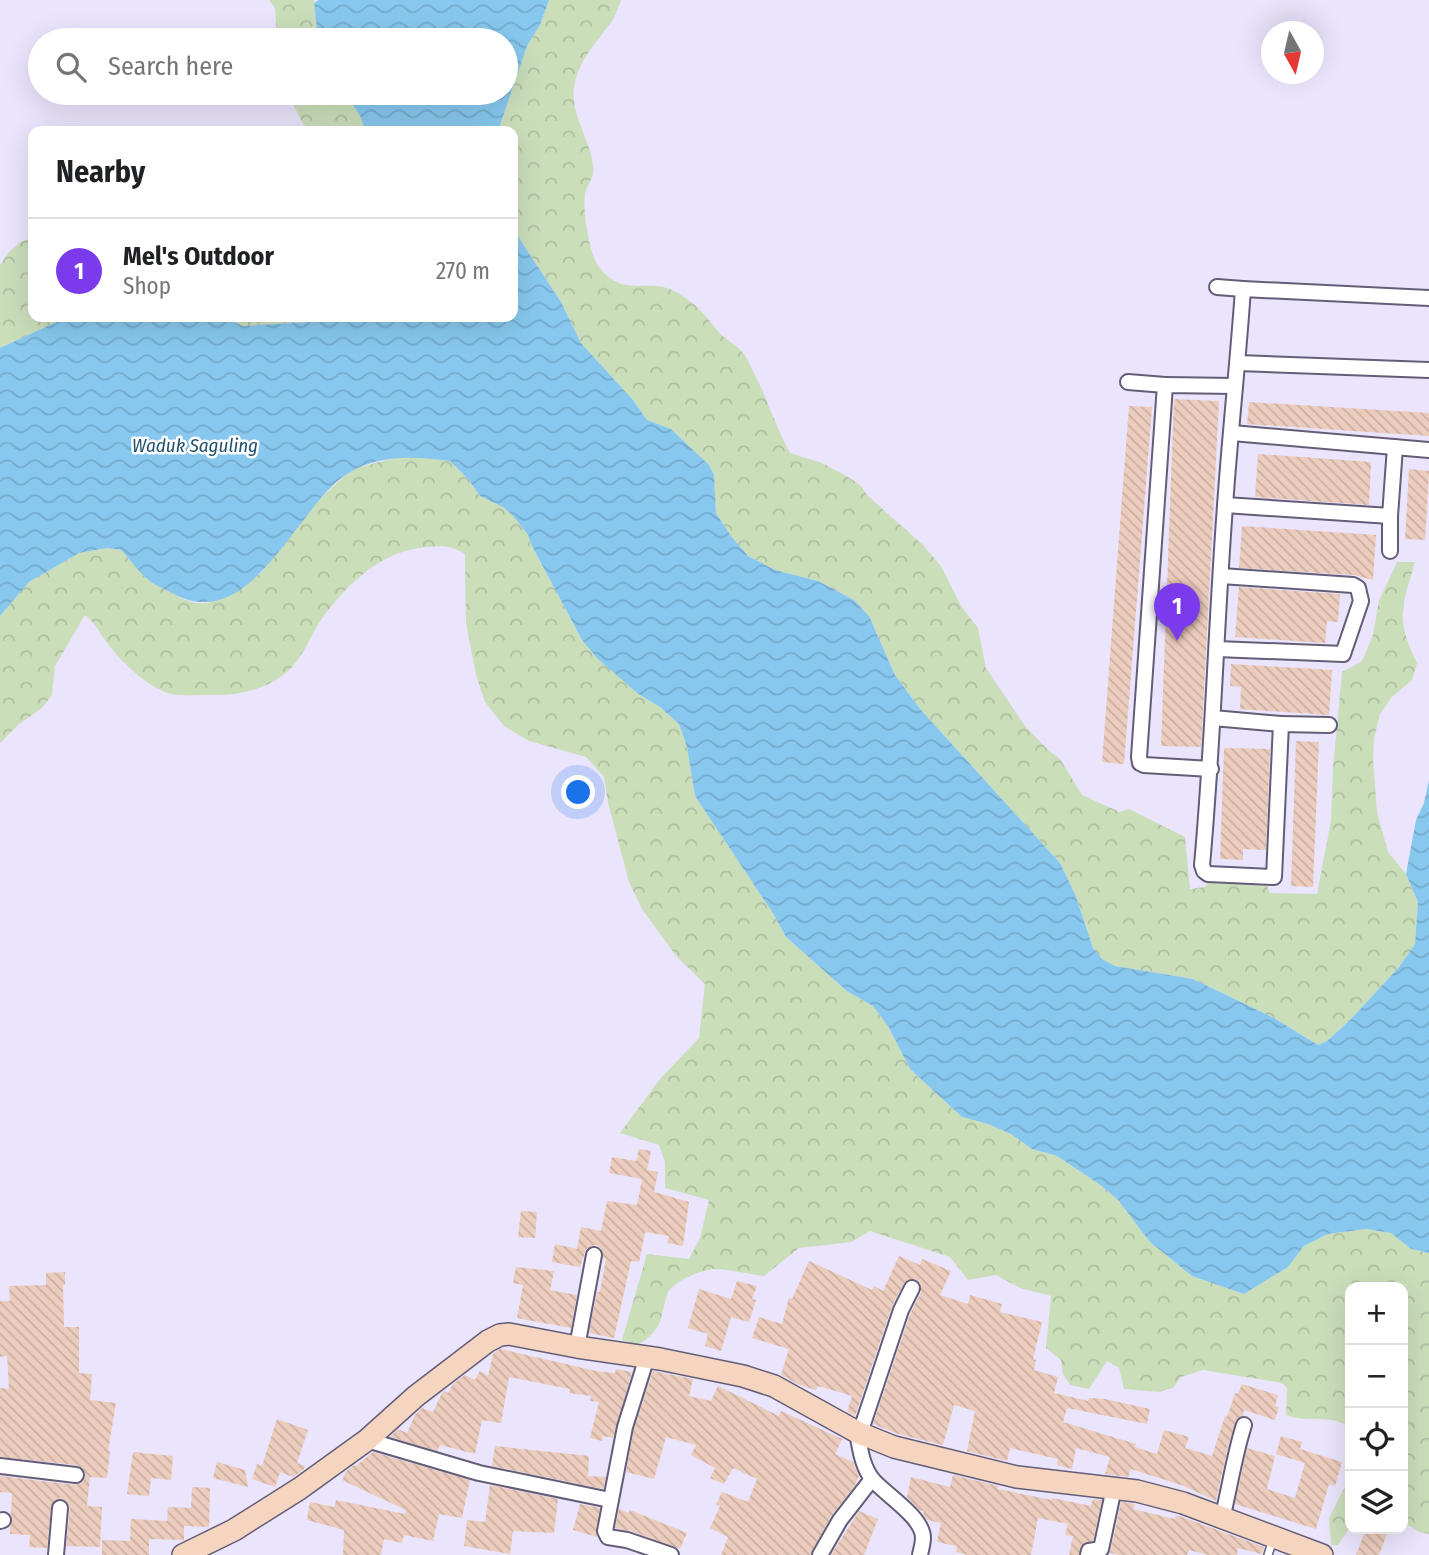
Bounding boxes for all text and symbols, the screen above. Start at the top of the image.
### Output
north arrow [1261,21,1324,84]
search box [28,28,518,105]
icon: search [52,48,90,86]
text: Search here [108,51,233,82]
text: Nearby [56,154,145,190]
text: Mel's Outdoor [123,241,274,272]
text: 1 [74,257,84,285]
text: 270 m [436,257,490,285]
text: Shop [123,272,171,300]
water label: Waduk Saguling [132,434,258,457]
pin: 1 [1154,583,1200,641]
your location [561,775,595,809]
map controls [1345,1282,1408,1534]
button: + [1345,1282,1408,1345]
button: − [1345,1345,1408,1408]
button: locate [1345,1408,1408,1471]
button: layers [1345,1471,1408,1534]

